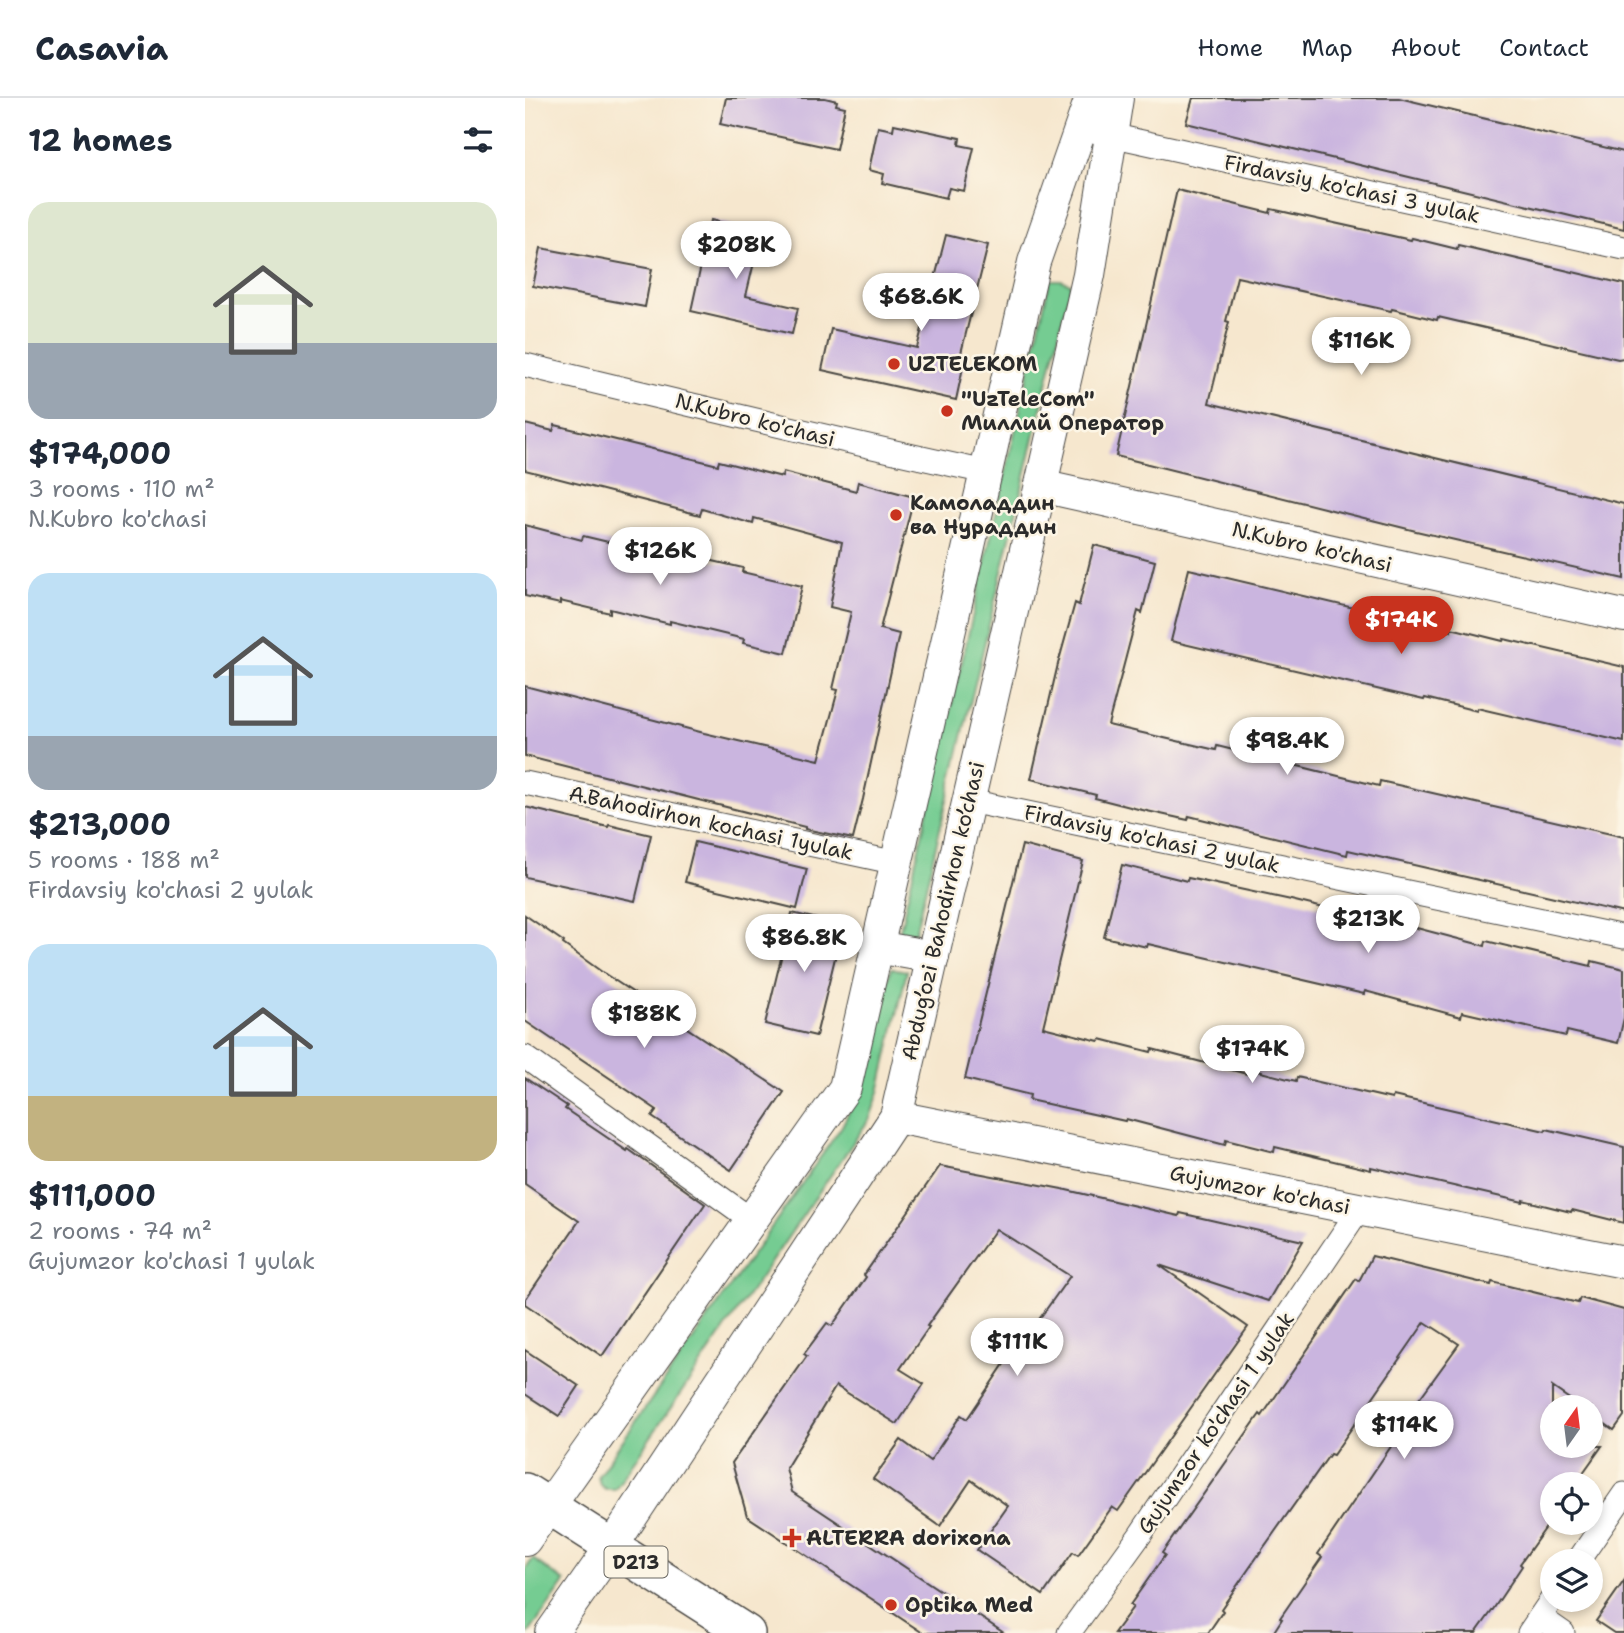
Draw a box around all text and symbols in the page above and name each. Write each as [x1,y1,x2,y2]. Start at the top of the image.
text: Casavia [35,26,168,71]
text: Home [1197,32,1263,64]
text: Map [1301,32,1353,64]
text: About [1391,32,1461,64]
text: Contact [1499,32,1589,64]
text: 12 homes [28,120,172,161]
icon: filters [459,121,497,159]
street label: Firdavsiy ko'chasi 3 yulak [1221,148,1483,230]
pin: $208K [687,222,785,281]
text: $208K [697,229,775,259]
icon: home [200,247,326,373]
pin: $68.6K [864,274,978,333]
text: $68.6K [878,281,964,311]
pin: $116K [1312,317,1410,377]
text: $116K [1328,325,1394,355]
place label: UZTELEKOM [908,350,1038,378]
marker: UZTELEKOM [886,356,902,372]
place label: "UzTeleCom" Миллий Оператор [961,385,1164,437]
street label: N.Kubro ko'chasi [672,387,838,453]
marker: "UzTeleCom" Миллий Оператор [939,403,955,419]
text: $174,000 [28,433,171,474]
text: 3 rooms · 110 m² [28,474,215,504]
place label: Камоладдин ва Нураддин [910,489,1057,541]
text: N.Kubro ko'chasi [28,504,207,534]
marker: Камоладдин ва Нураддин [888,507,904,523]
street label: N.Kubro ko'chasi [1229,515,1395,579]
pin: $126K [611,528,709,587]
text: $126K [624,535,696,565]
pin: $174K [1352,596,1450,656]
text: $174K [1365,604,1437,634]
icon: home [200,618,326,744]
pin: $98.4K [1230,718,1344,777]
text: $98.4K [1245,725,1329,755]
street label: Abdug’ozi Bahodirhon ko’chasi [895,759,991,1063]
street label: A.Bahodirhon kochasi 1yulak [566,779,856,867]
street label: Firdavsiy ko'chasi 2 yulak [1021,798,1283,880]
text: $213,000 [28,804,171,845]
text: 5 rooms · 188 m² [28,845,220,875]
text: Firdavsiy ko'chasi 2 yulak [28,875,314,905]
pin: $213K [1319,896,1417,955]
text: $213K [1332,903,1404,933]
pin: $86.8K [747,914,861,974]
text: $86.8K [761,922,847,952]
icon: home [200,989,326,1115]
pin: $188K [595,990,693,1050]
text: $188K [607,998,681,1028]
pin: $174K [1203,1026,1301,1085]
text: $174K [1216,1033,1288,1063]
street label: Gujumzor ko'chasi [1167,1159,1353,1221]
text: $111,000 [28,1175,156,1216]
text: 2 rooms · 74 m² [28,1216,212,1246]
text: Gujumzor ko'chasi 1 yulak [28,1246,315,1276]
street label: Gujumzor ko'chasi 1 yulak [1131,1307,1301,1539]
pin: $111K [968,1318,1066,1378]
text: $111K [987,1326,1047,1356]
north arrow [1540,1395,1603,1458]
map controls [1540,1395,1603,1612]
pin: $114K [1355,1402,1453,1461]
text: $114K [1371,1409,1437,1439]
button: locate [1540,1472,1603,1535]
place label: ALTERRA dorixona [806,1524,1011,1552]
marker: ALTERRA dorixona [784,1530,800,1546]
road number: D213 [605,1546,667,1578]
button: layers [1540,1549,1603,1612]
place label: Optika Med [905,1591,1033,1619]
marker: Optika Med [883,1597,899,1613]

